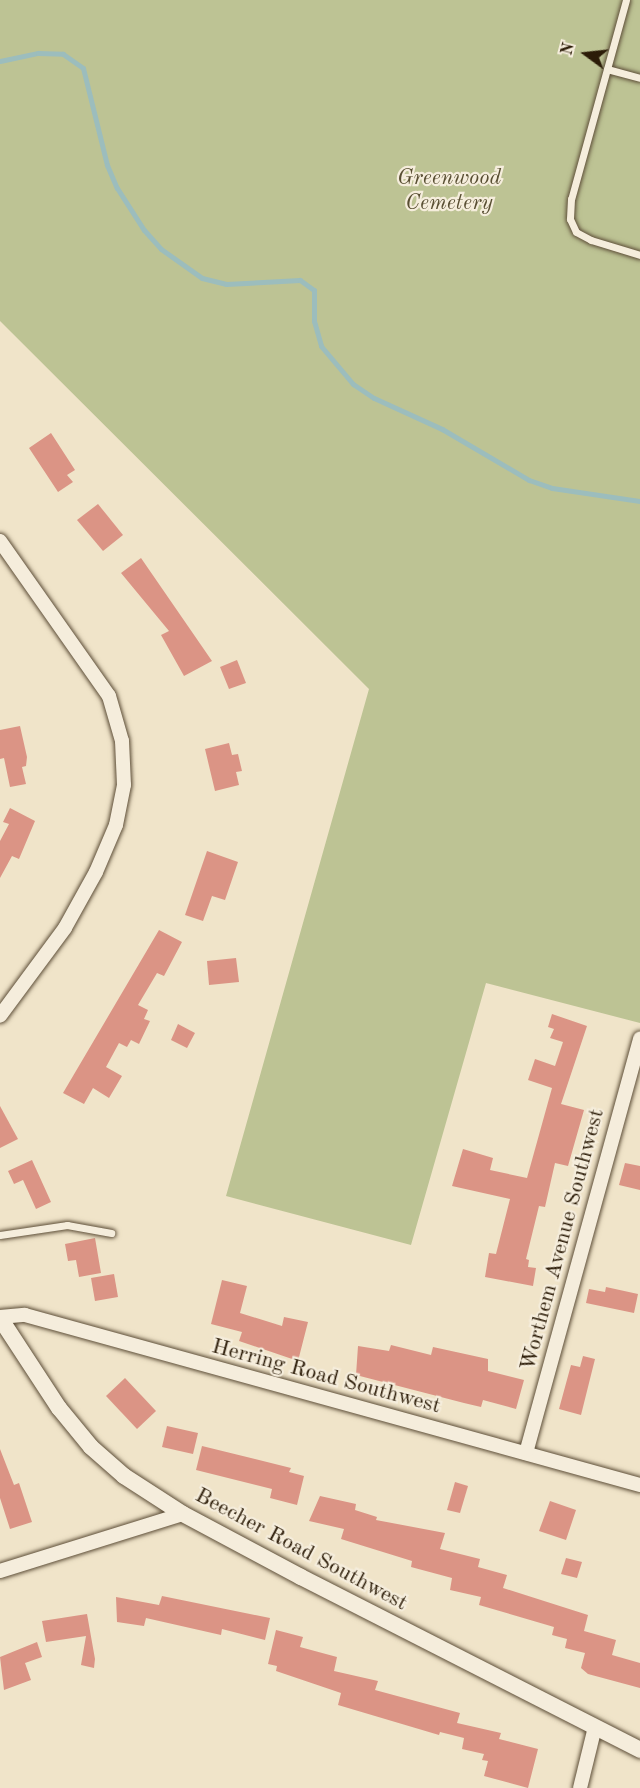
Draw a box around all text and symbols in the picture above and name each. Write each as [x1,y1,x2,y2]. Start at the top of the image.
north arrow [556,24,616,84]
text: N [559,41,578,57]
park label: Greenwood Cemetery [397,165,501,216]
street label: Worthem Avenue Southwest [515,1106,611,1374]
street label: Herring Road Southwest [209,1334,443,1420]
street label: Beecher Road Southwest [190,1483,412,1617]

